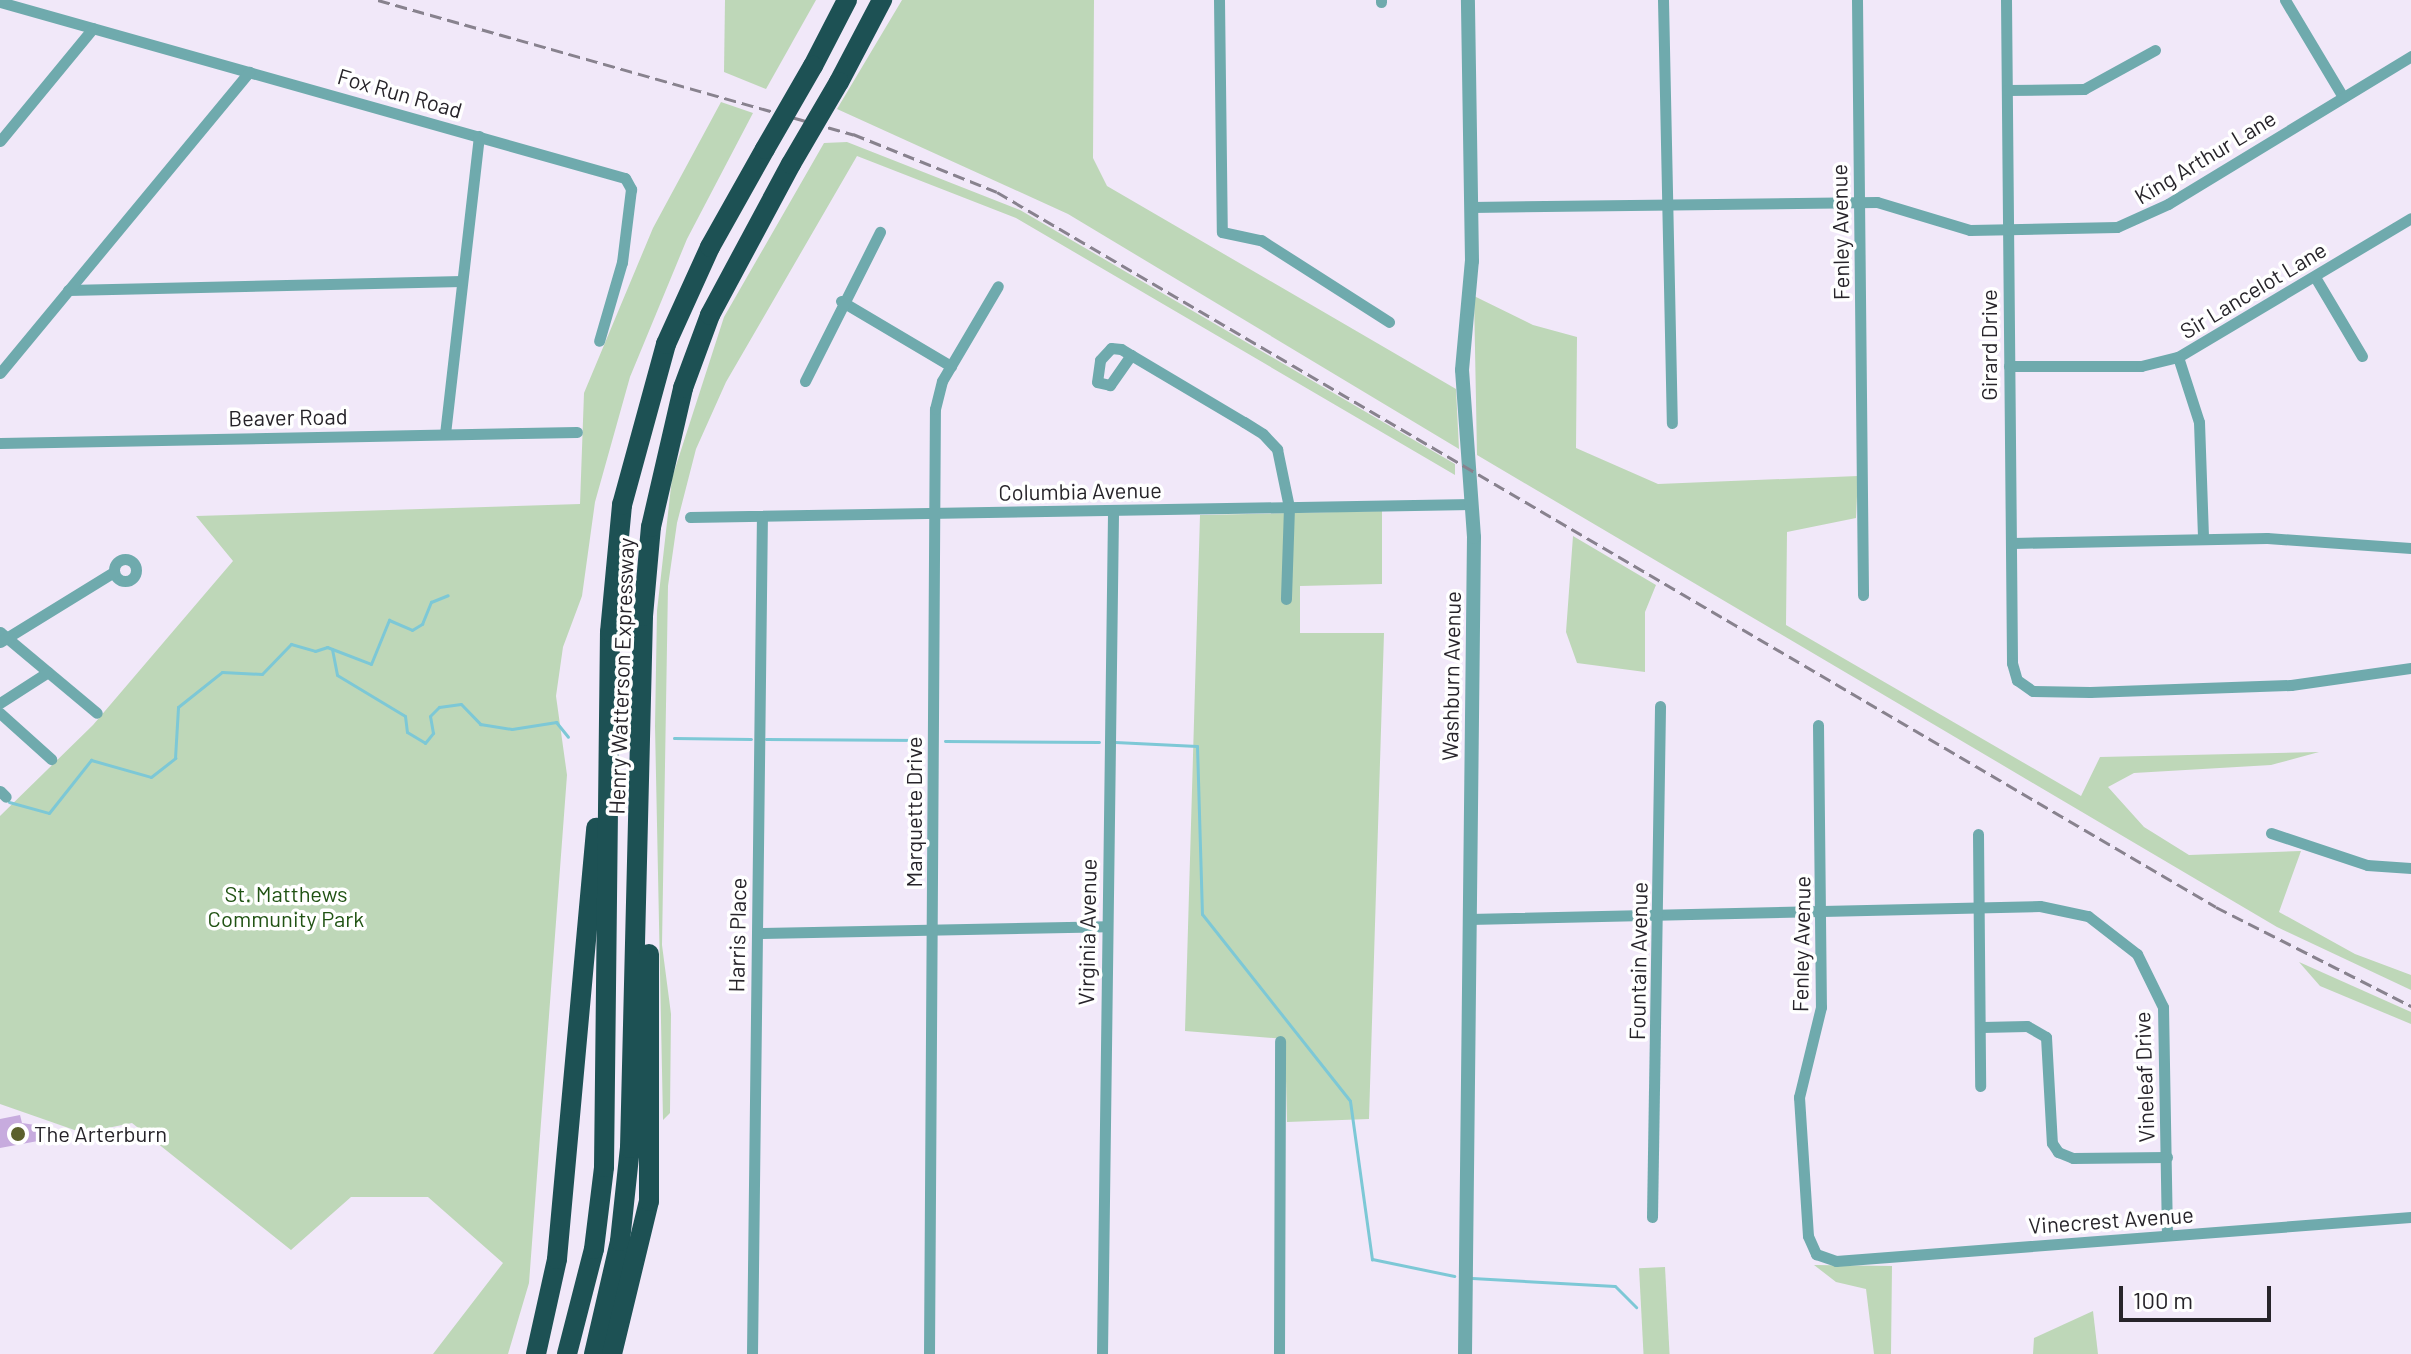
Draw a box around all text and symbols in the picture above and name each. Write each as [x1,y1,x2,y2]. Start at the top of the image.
street label: Fox Run Road [335,63,465,123]
street label: King Arthur Lane [2130,104,2280,210]
street label: Fenley Avenue [1826,164,1854,300]
street label: Sir Lancelot Lane [2175,236,2331,344]
street label: Girard Drive [1976,289,2002,401]
street label: Beaver Road [228,403,348,431]
street label: Columbia Avenue [998,476,1162,506]
street label: Henry Watterson Expressway [603,537,639,815]
street label: Washburn Avenue [1436,591,1466,761]
street label: Marquette Drive [901,736,927,888]
street label: Virginia Avenue [1073,858,1101,1006]
street label: Fenley Avenue [1787,876,1815,1012]
street label: Harris Place [723,877,751,993]
park label: St. Matthews Community Park [208,880,364,932]
street label: Fountain Avenue [1623,882,1653,1040]
street label: Vineleaf Drive [2129,1011,2159,1143]
place label: The Arterburn [34,1121,167,1147]
marker: The Arterburn [9,1125,27,1143]
street label: Vinecrest Avenue [2027,1201,2195,1239]
scale bar [2123,1270,2275,1320]
text: 100 m [2133,1285,2193,1314]

